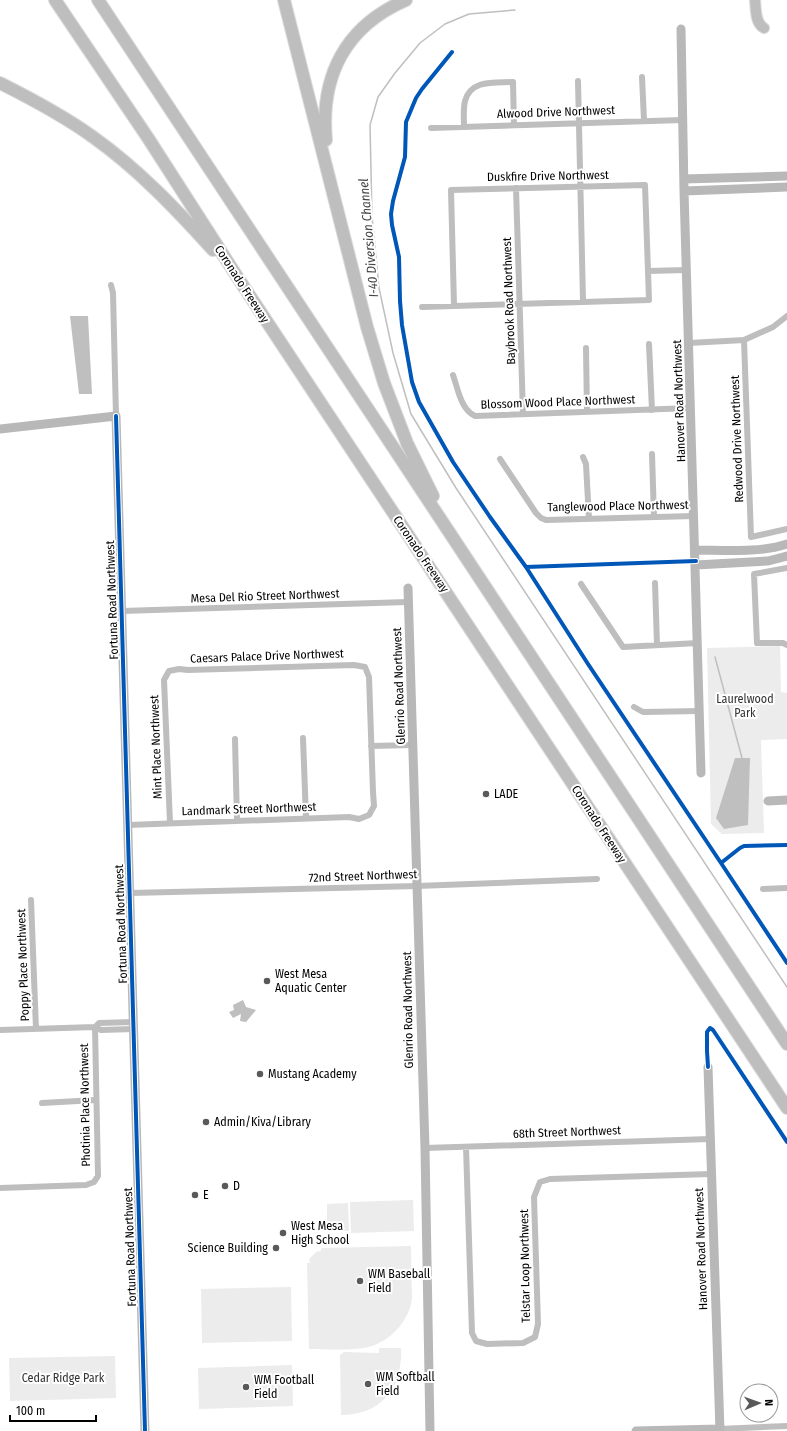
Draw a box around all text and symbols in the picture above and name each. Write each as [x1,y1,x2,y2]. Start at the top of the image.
street label: Alwood Drive Northwest [497,103,615,121]
street label: Duskfire Drive Northwest [487,168,609,184]
water label: I-40 Diversion Channel [356,177,381,298]
street label: Baybrook Road Northwest [500,237,518,365]
street label: Coronado Freeway [212,243,273,326]
street label: Hanover Road Northwest [670,339,688,462]
street label: Redwood Drive Northwest [728,375,746,503]
street label: Blossom Wood Place Northwest [480,392,636,412]
street label: Tanglewood Place Northwest [547,498,689,514]
street label: Coronado Freeway [390,513,452,596]
street label: Fortuna Road Northwest [103,540,121,660]
street label: Mesa Del Rio Street Northwest [190,586,340,606]
street label: Glenrio Road Northwest [390,627,408,745]
street label: Caesars Palace Drive Northwest [190,646,344,666]
park label: Laurelwood Park [716,692,774,720]
street label: Mint Place Northwest [147,695,165,799]
street label: Coronado Freeway [569,783,630,866]
place label: LADE [494,787,519,801]
marker: LADE [481,789,491,799]
street label: Landmark Street Northwest [181,800,317,818]
street label: Fortuna Road Northwest [112,864,130,984]
street label: 72nd Street Northwest [308,867,418,885]
street label: Poppy Place Northwest [14,908,32,1022]
street label: Glenrio Road Northwest [400,951,416,1069]
place label: West Mesa Aquatic Center [275,967,348,995]
marker: West Mesa Aquatic Center [262,976,272,986]
street label: Photinia Place Northwest [77,1043,93,1167]
place label: Mustang Academy [268,1067,357,1081]
marker: Mustang Academy [255,1069,265,1079]
place label: Admin/Kiva/Library [214,1115,312,1129]
marker: Admin/Kiva/Library [201,1117,211,1127]
street label: 68th Street Northwest [513,1123,621,1141]
place label: D [233,1179,240,1193]
marker: D [220,1181,230,1191]
street label: Fortuna Road Northwest [121,1187,139,1307]
street label: Hanover Road Northwest [692,1187,710,1310]
place label: E [203,1188,209,1202]
marker: E [190,1190,200,1200]
street label: Telstar Loop Northwest [517,1209,533,1323]
place label: West Mesa High School [291,1219,349,1247]
marker: West Mesa High School [278,1228,288,1238]
place label: Science Building [188,1241,268,1255]
marker: Science Building [271,1243,281,1253]
place label: WM Baseball Field [368,1267,430,1295]
marker: WM Baseball Field [355,1276,365,1286]
place label: WM Softball Field [376,1370,435,1398]
park label: Cedar Ridge Park [22,1371,105,1385]
place label: WM Football Field [254,1373,314,1401]
marker: WM Softball Field [363,1379,373,1389]
marker: WM Football Field [241,1382,251,1392]
north arrow [739,1383,779,1423]
scale bar [10,1397,96,1423]
text: N [762,1399,775,1406]
text: 100 m [16,1404,45,1418]

